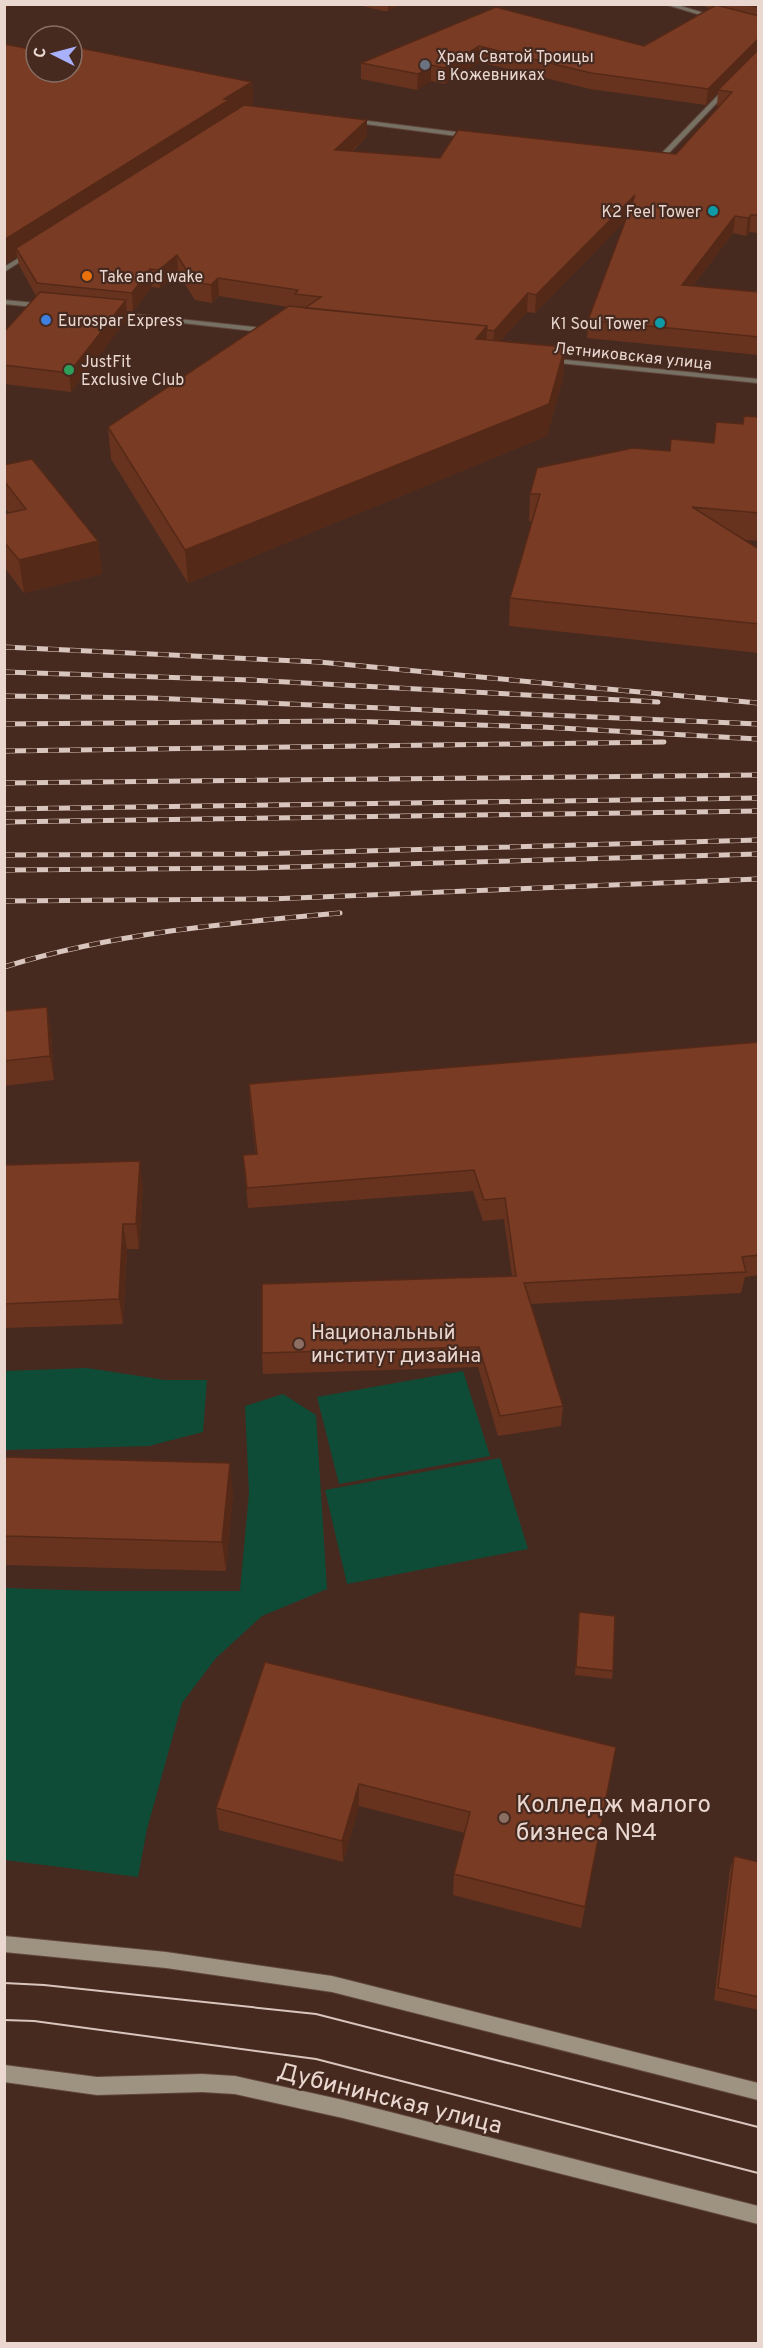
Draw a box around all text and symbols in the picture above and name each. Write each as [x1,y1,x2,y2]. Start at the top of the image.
north arrow [24,24,84,84]
text: С [31,47,52,59]
place label: Храм Святой Троицы в Кожевниках [437,48,594,86]
marker: Храм Святой Троицы в Кожевниках [418,58,432,72]
place label: К2 Feel Tower [601,203,701,223]
marker: К2 Feel Tower [706,204,720,218]
place label: Take and wake [99,268,203,288]
marker: Take and wake [80,269,94,283]
place label: Eurospar Express [58,312,183,332]
marker: Eurospar Express [39,313,53,327]
place label: К1 Soul Tower [550,315,648,335]
marker: К1 Soul Tower [653,316,667,330]
street label: Летниковская улица [553,339,713,375]
place label: JustFit Exclusive Club [81,353,184,391]
marker: JustFit Exclusive Club [62,363,76,377]
place label: Национальный институт дизайна [311,1321,481,1370]
marker: Национальный институт дизайна [292,1337,306,1351]
place label: Колледж малого бизнеса №4 [516,1791,711,1849]
marker: Колледж малого бизнеса №4 [497,1811,511,1825]
street label: Дубининская улица [274,2057,505,2142]

